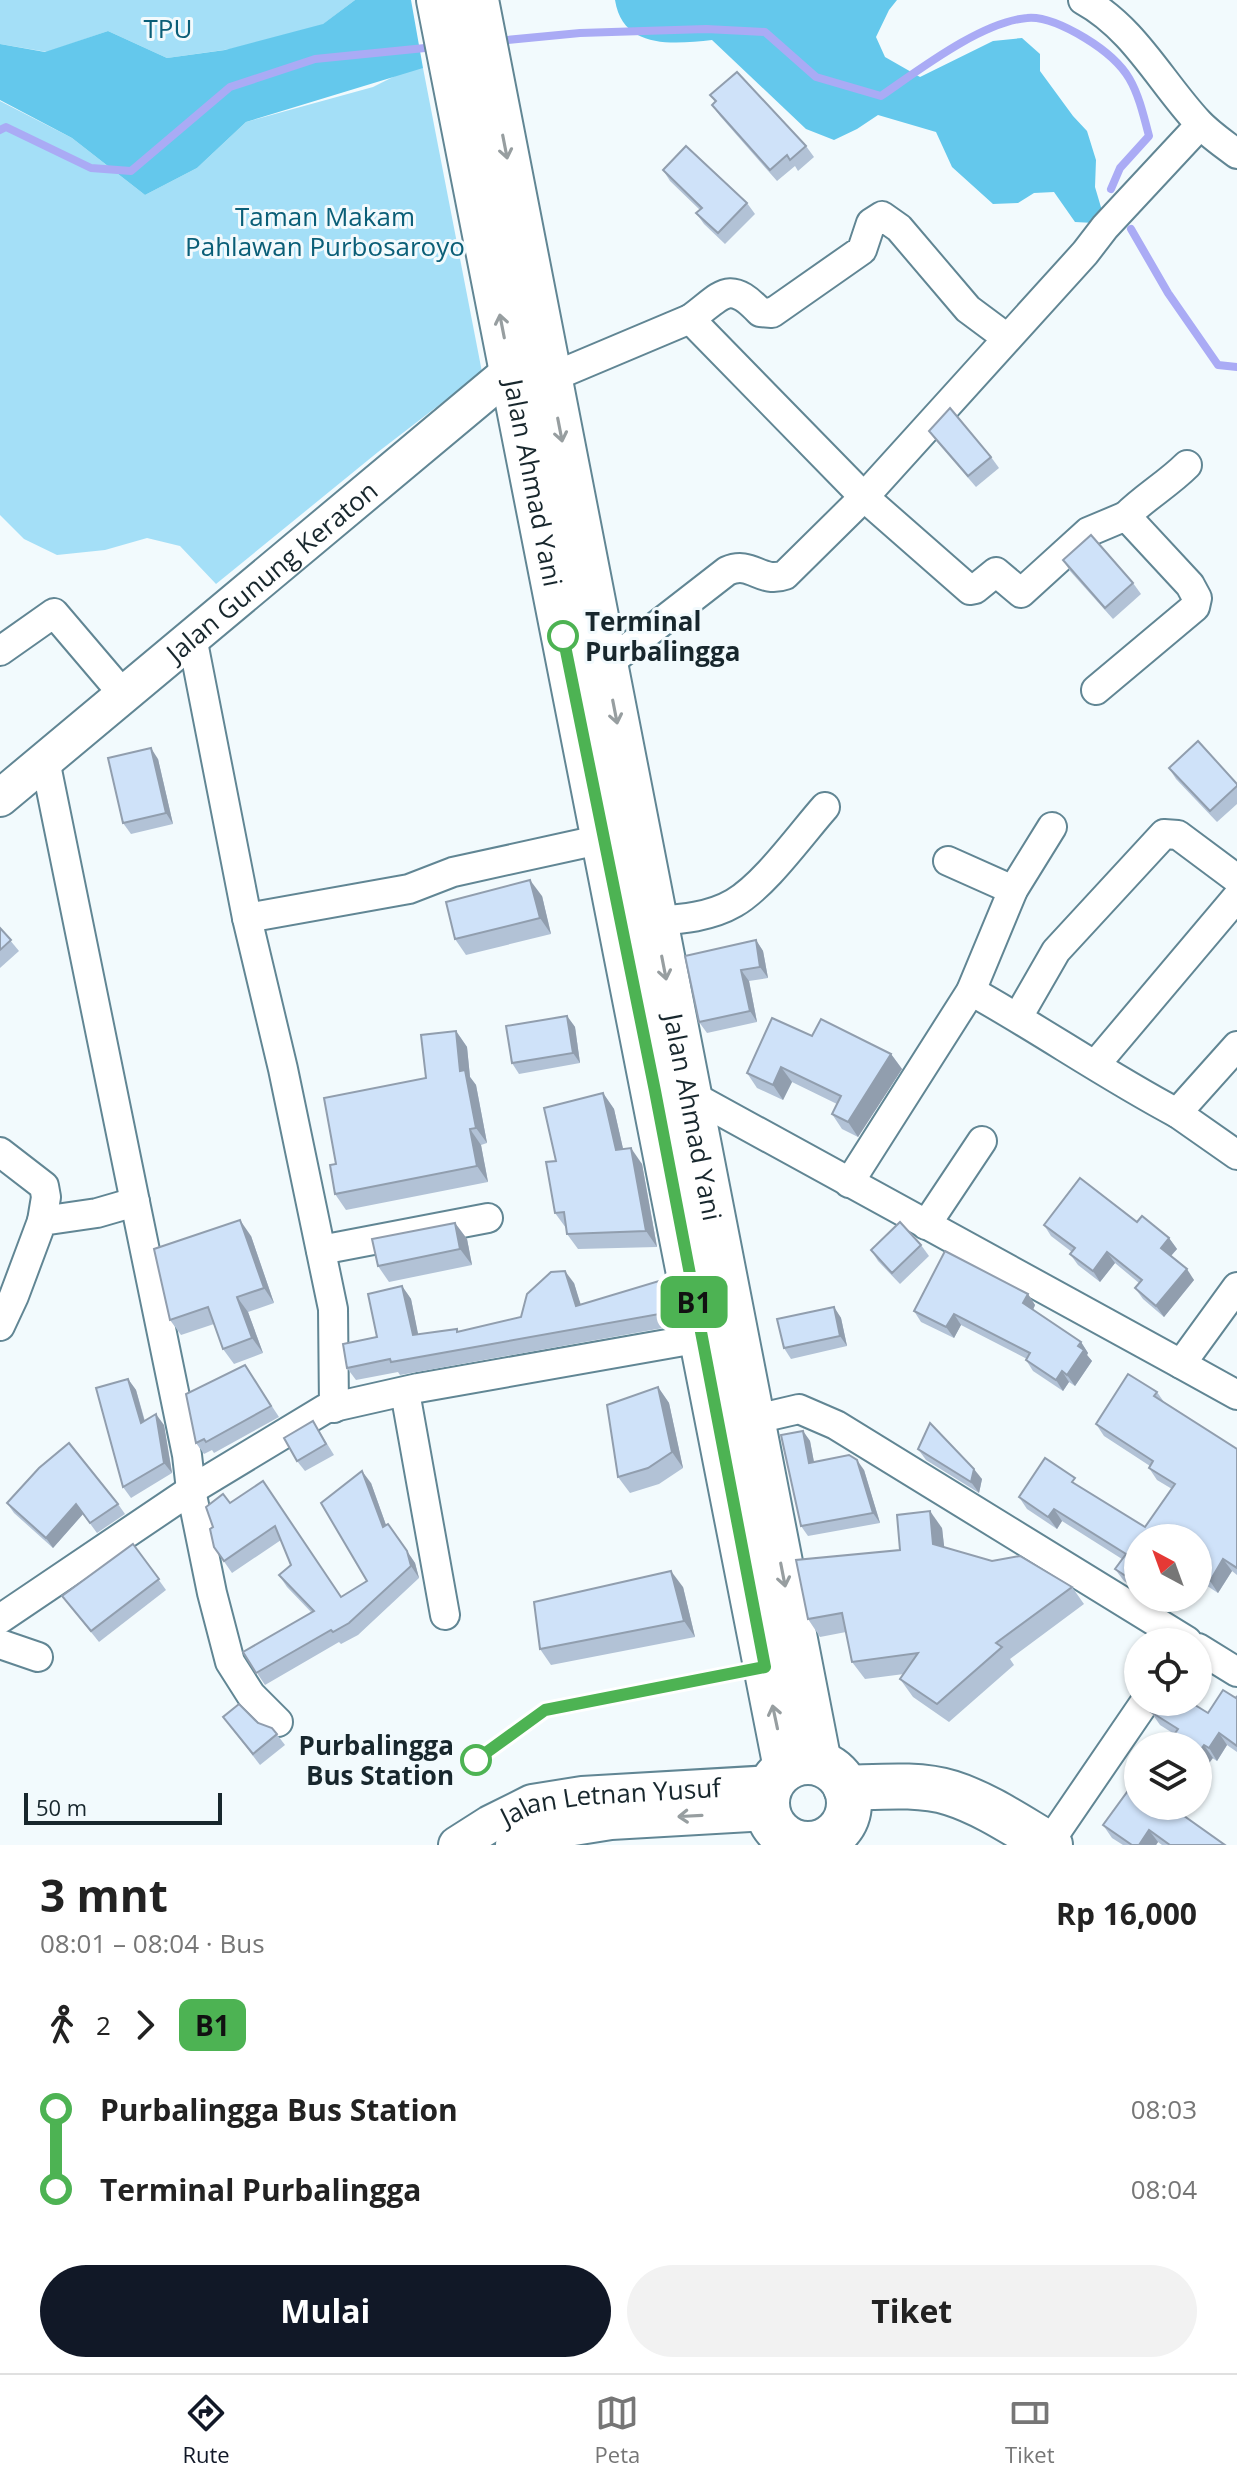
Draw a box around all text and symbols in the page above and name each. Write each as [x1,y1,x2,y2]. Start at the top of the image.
park label: TPU [144,10,192,46]
one-way arrow [498,134,513,159]
park label: Taman Makam Pahlawan Purbosaroyo [185,198,465,264]
one-way arrow [493,314,508,340]
street label: Jalan Ahmad Yani [495,373,572,589]
one-way arrow [553,416,568,442]
street label: Jalan Gunung Keraton [156,472,385,672]
place label: Terminal Purbalingga [585,603,740,669]
marker: Terminal Purbalingga [548,621,578,651]
one-way arrow [608,699,623,725]
one-way arrow [658,954,673,980]
street label: Jalan Ahmad Yani [655,1007,731,1224]
line badge: B1 [658,1276,730,1328]
text: B1 [677,1283,711,1321]
north arrow [1124,1524,1212,1612]
map controls [1124,1524,1212,1820]
one-way arrow [776,1561,791,1587]
button: locate [1124,1628,1212,1716]
one-way arrow [767,1705,782,1731]
place label: Purbalingga Bus Station [299,1727,454,1793]
button: layers [1124,1732,1212,1820]
marker: Purbalingga Bus Station [461,1745,491,1775]
street label: Jalan Letnan Yusuf [491,1769,723,1836]
scale bar [24,1789,222,1825]
text: 50 m [36,1792,87,1822]
one-way arrow [677,1809,704,1824]
text: 3 mnt [40,1865,168,1925]
text: Rp 16,000 [1056,1893,1197,1934]
text: 08:01 – 08:04 · Bus [40,1925,265,1961]
icon: walk [40,2003,84,2047]
icon: forward [123,2003,167,2047]
text: B1 [195,2006,230,2044]
text: 2 [96,2007,111,2043]
text: Purbalingga Bus Station [100,2089,458,2130]
text: 08:03 [1131,2091,1197,2127]
text: Terminal Purbalingga [100,2169,421,2210]
text: 08:04 [1131,2171,1197,2207]
button: Mulai [40,2265,611,2357]
button: Tiket [627,2265,1197,2357]
tab: Rute [182,2391,230,2469]
tab: Peta [595,2391,640,2469]
tab: Tiket [1005,2391,1055,2469]

